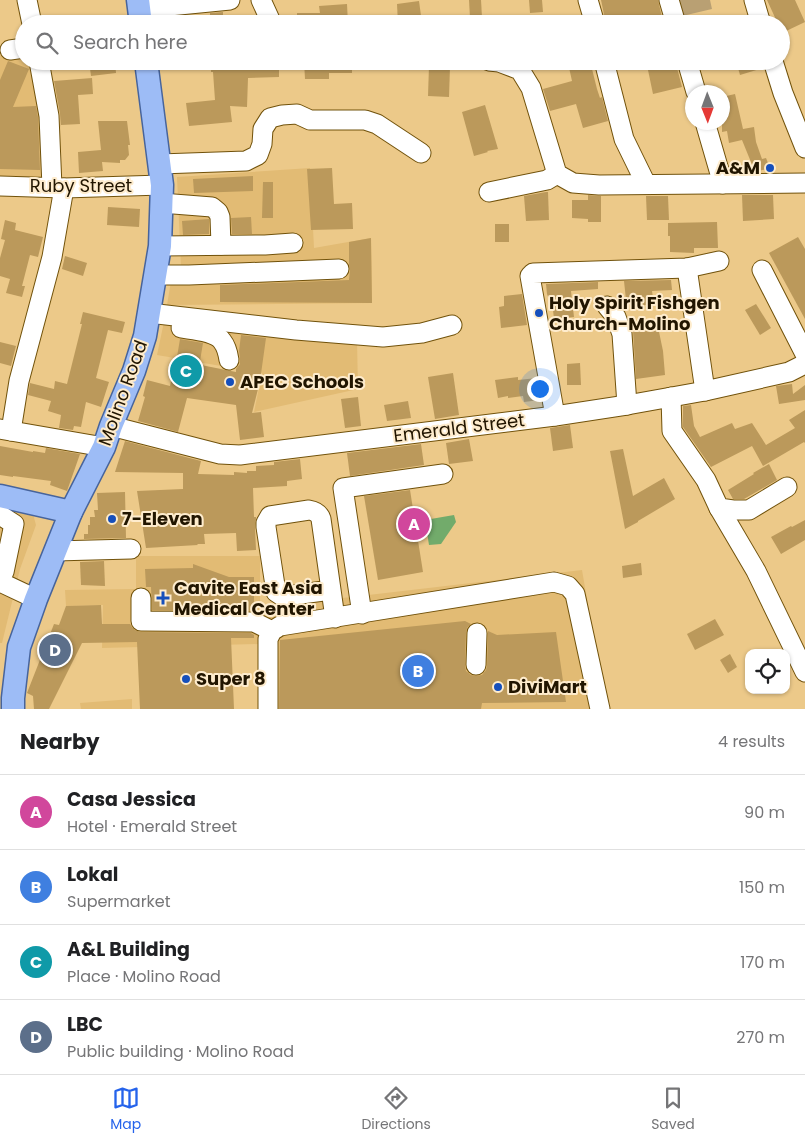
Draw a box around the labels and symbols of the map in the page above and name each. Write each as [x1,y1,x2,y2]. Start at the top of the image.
north arrow [685,85,730,130]
place label: A&M [716,155,760,180]
marker: A&M [764,162,776,174]
street label: Ruby Street [30,173,132,198]
place label: Holy Spirit Fishgen Church-Molino [549,290,720,336]
marker: Holy Spirit Fishgen Church-Molino [533,307,545,319]
street label: Molino Road [92,337,153,449]
pin: C [170,352,202,390]
place label: APEC Schools [240,369,364,394]
marker: APEC Schools [224,376,236,388]
your location [527,376,553,402]
street label: Emerald Street [392,407,526,448]
pin: A [398,505,430,543]
place label: 7-Eleven [122,506,203,531]
marker: 7-Eleven [106,513,118,525]
place label: Cavite East Asia Medical Center [174,575,323,621]
marker: Cavite East Asia Medical Center [156,591,170,605]
pin: D [39,631,71,669]
pin: B [402,652,434,690]
place label: Super 8 [196,666,266,691]
marker: Super 8 [180,673,192,685]
place label: DiviMart [508,674,587,699]
marker: DiviMart [492,681,504,693]

